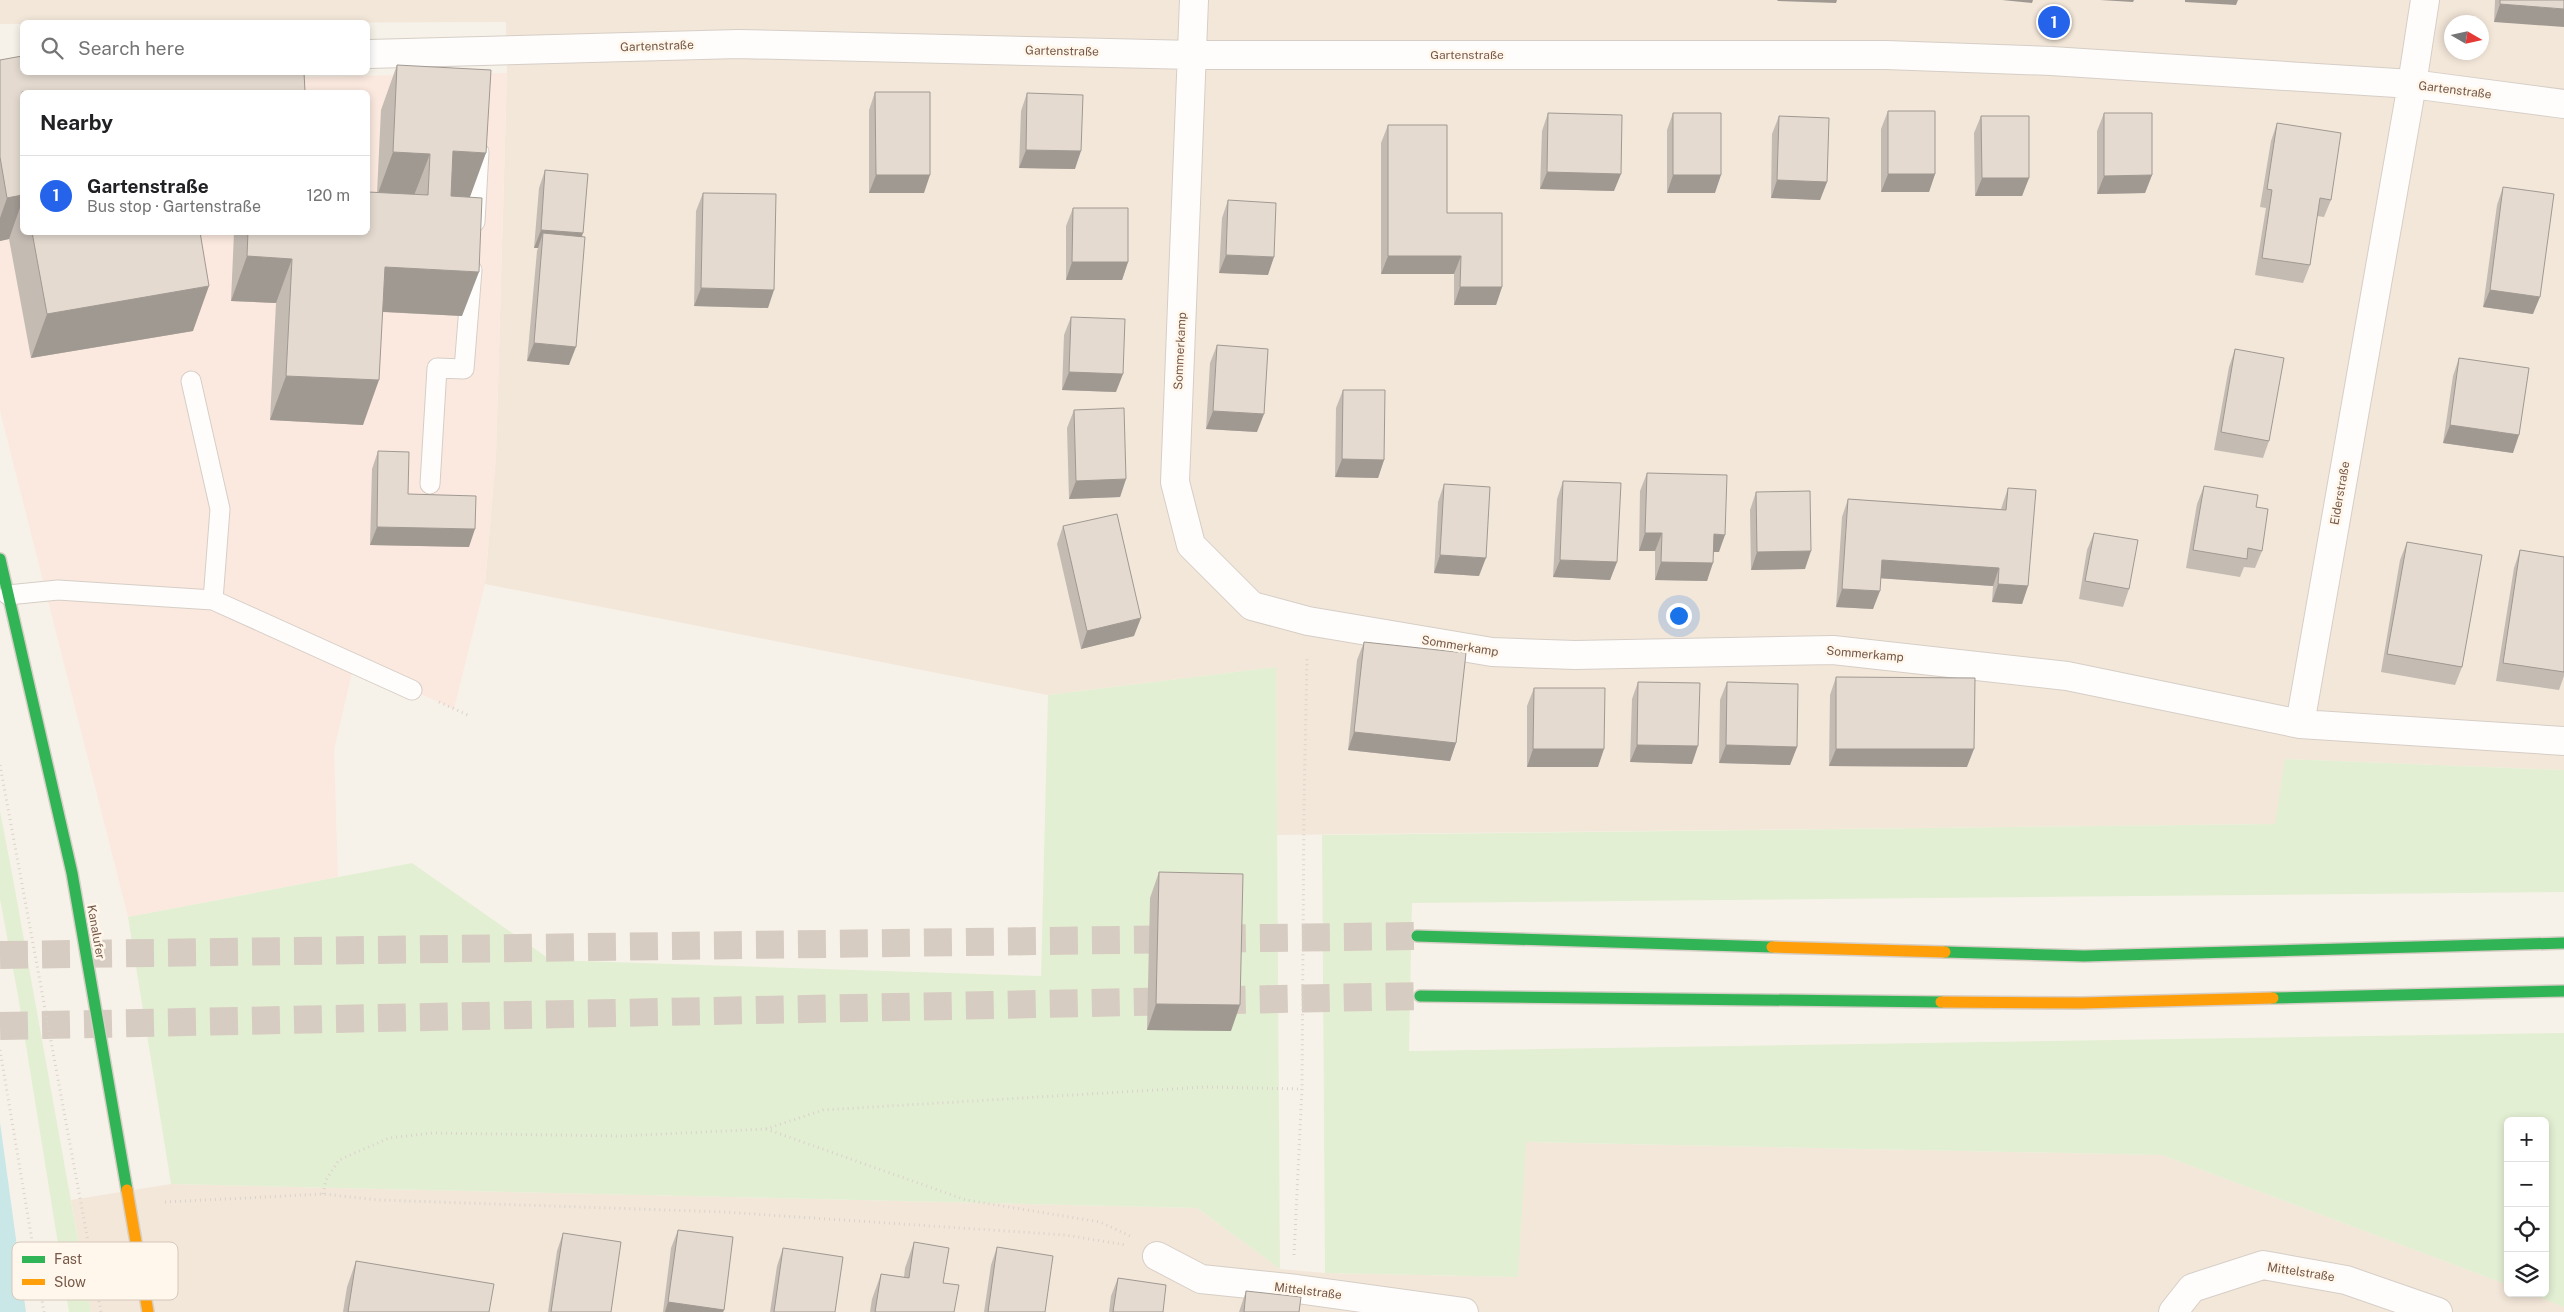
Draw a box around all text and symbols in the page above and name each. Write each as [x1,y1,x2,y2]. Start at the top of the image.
pin: 1 [2038,3,2070,41]
north arrow [2444,15,2489,60]
search box [20,20,370,75]
icon: search [38,34,66,62]
text: Search here [78,37,185,59]
street label: Gartenstraße [620,38,694,54]
street label: Gartenstraße [1025,43,1099,59]
street label: Gartenstraße [1430,48,1504,62]
street label: Gartenstraße [2418,79,2493,101]
text: Nearby [40,110,113,135]
text: Gartenstraße [87,175,209,197]
text: 1 [53,186,59,205]
text: 120 m [306,186,350,205]
text: Bus stop · Gartenstraße [87,197,261,216]
street label: Sommerkamp [1171,312,1189,390]
street label: Eiderstraße [2328,460,2353,526]
your location [1666,603,1692,629]
street label: Sommerkamp [1420,633,1500,659]
street label: Sommerkamp [1826,644,1904,664]
street label: Kanalufer [84,904,108,961]
map controls [2504,1117,2549,1297]
button: + [2504,1117,2549,1162]
button: − [2504,1162,2549,1207]
button: locate [2504,1207,2549,1252]
legend [12,1242,178,1300]
text: Fast [54,1251,82,1267]
button: layers [2504,1252,2549,1297]
street label: Mittelstraße [2266,1260,2336,1284]
text: Slow [54,1274,86,1290]
street label: Mittelstraße [1273,1280,1343,1302]

